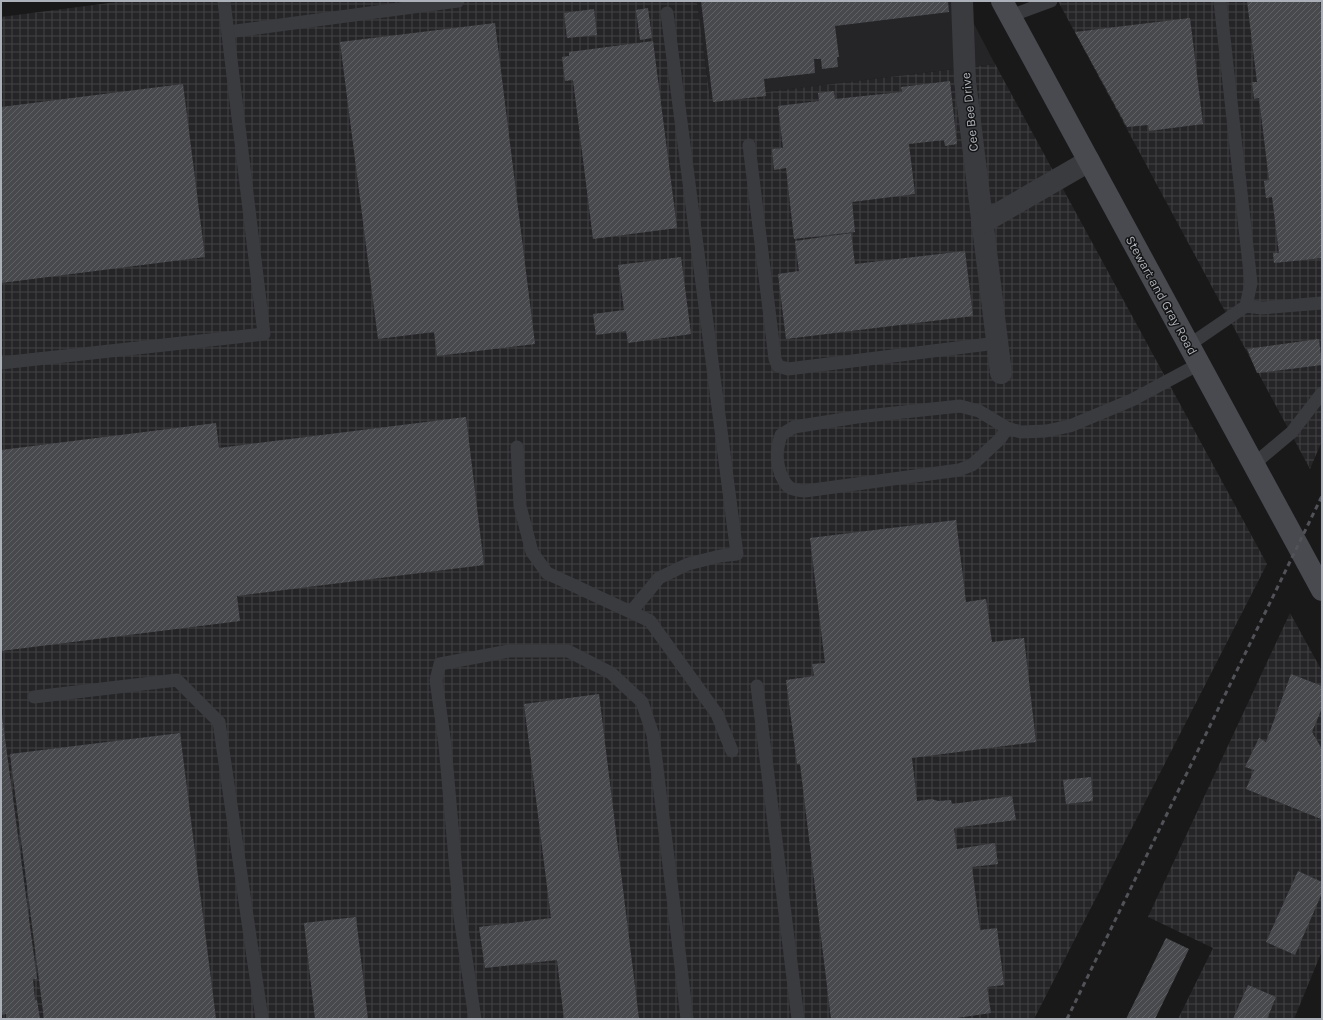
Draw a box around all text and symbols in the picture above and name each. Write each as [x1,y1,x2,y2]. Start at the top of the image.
street label: Cee Bee Drive [958,71,981,152]
street label: Stewart and Gray Road [1123,233,1201,357]

